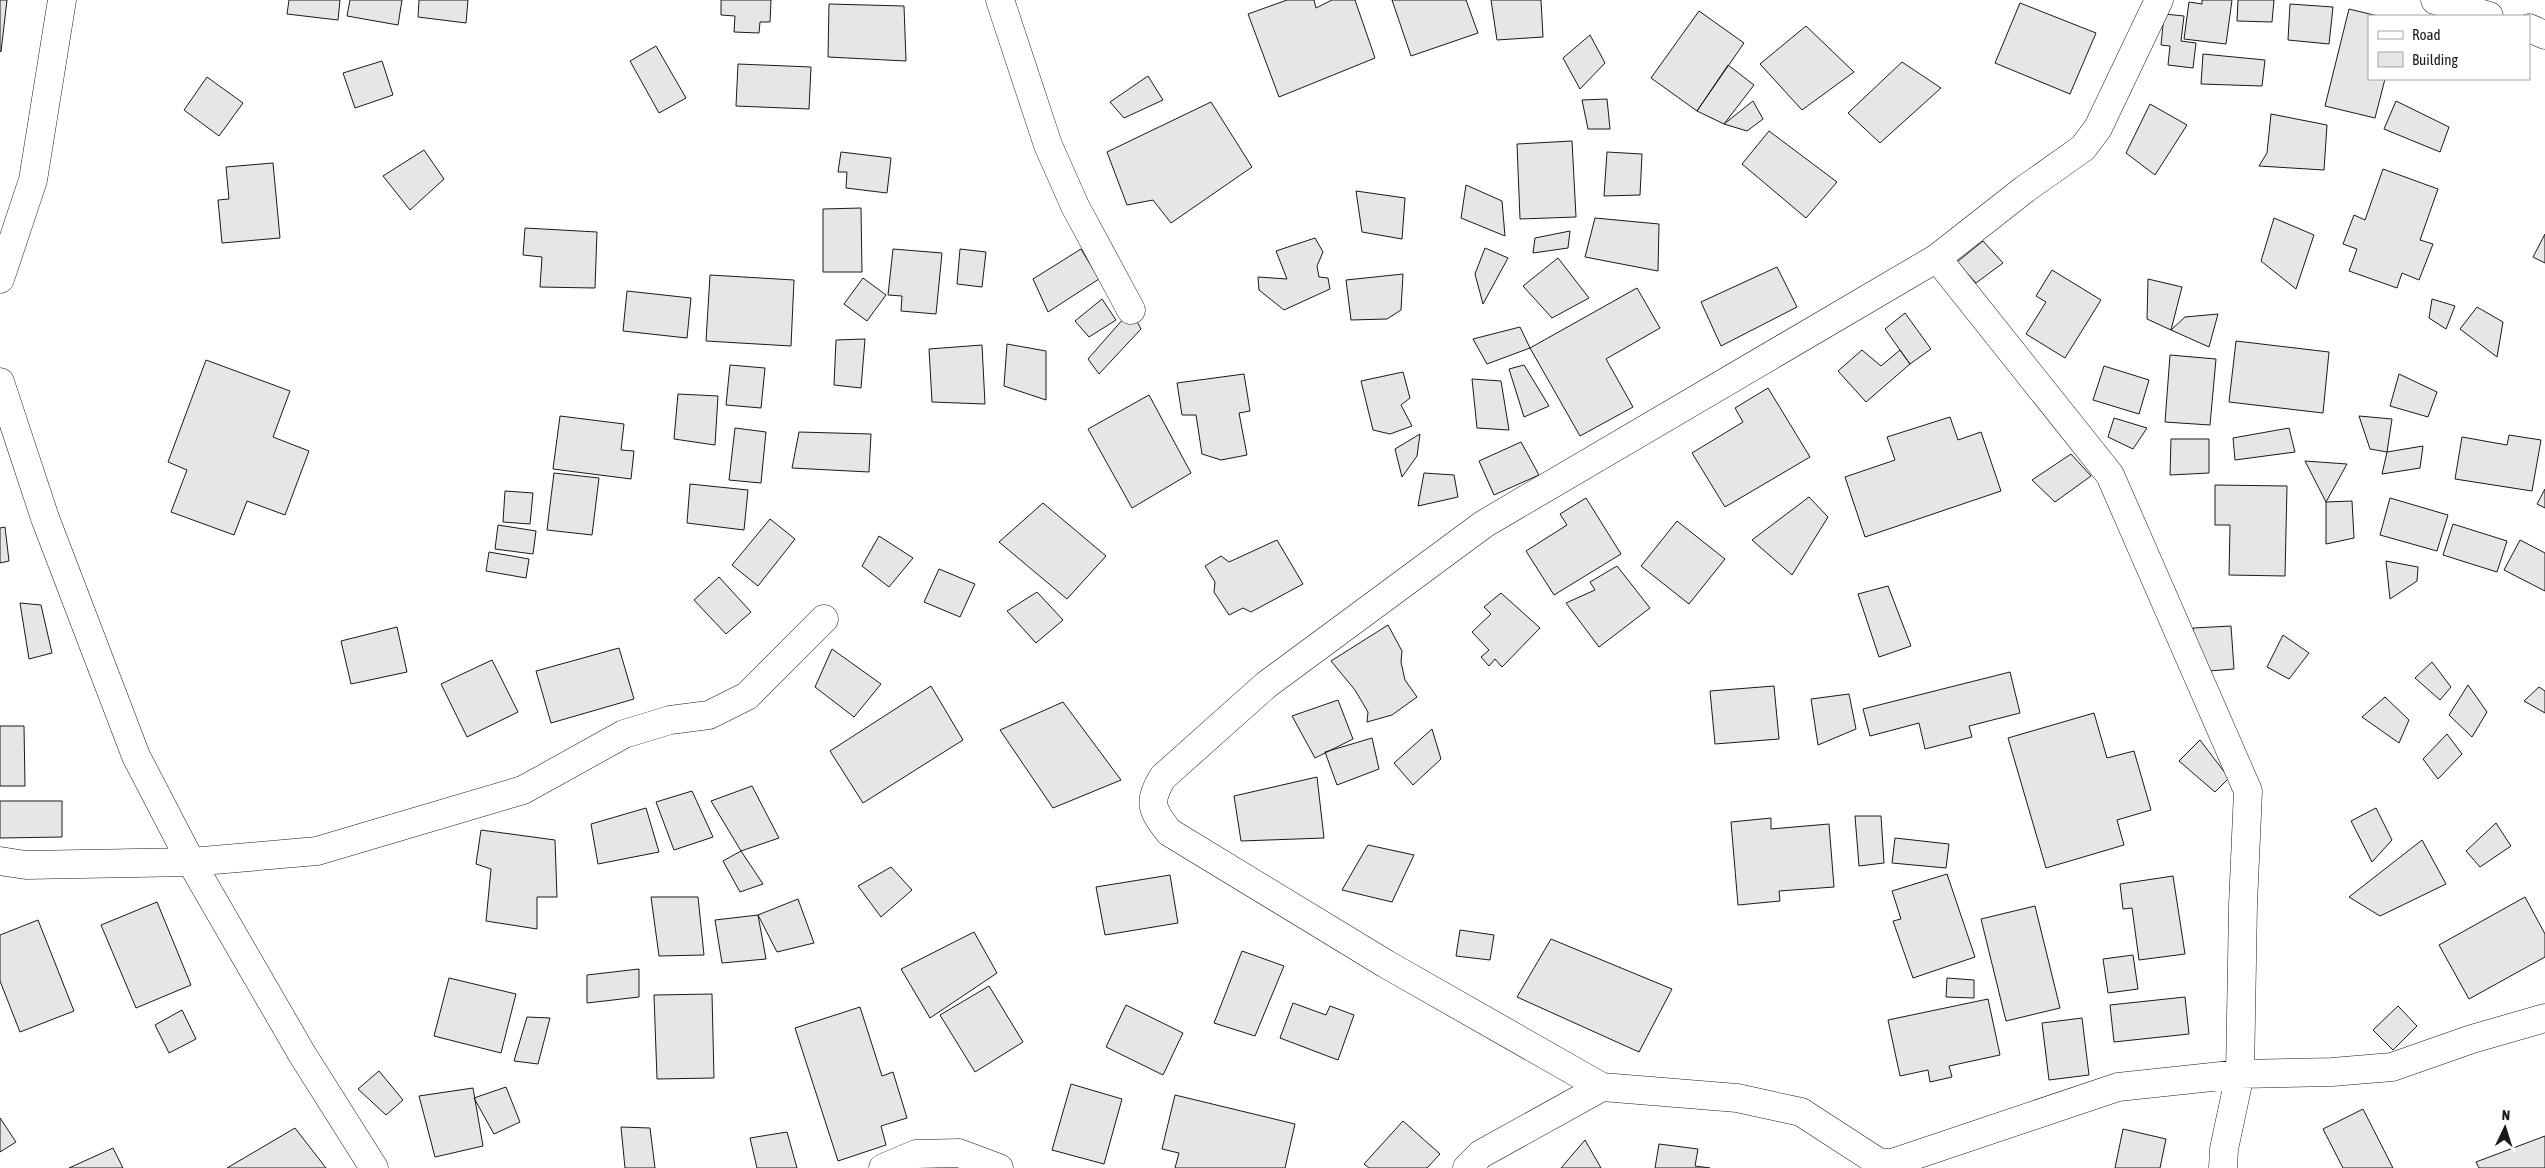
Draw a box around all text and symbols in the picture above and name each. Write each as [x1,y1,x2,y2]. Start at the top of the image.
legend [2368,15,2530,80]
text: Road [2412,26,2441,43]
text: Building [2412,51,2458,68]
north arrow [2480,1103,2530,1153]
text: N [2501,1107,2511,1123]

